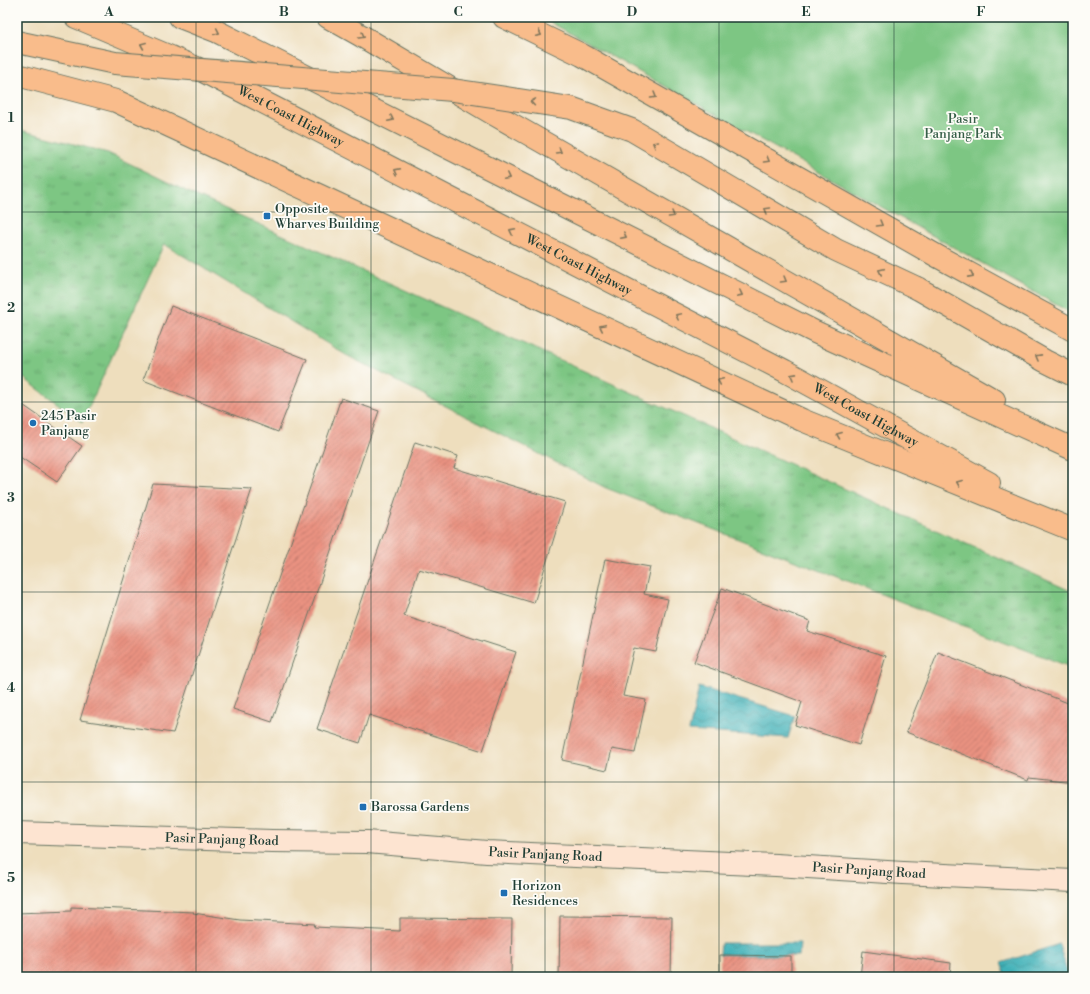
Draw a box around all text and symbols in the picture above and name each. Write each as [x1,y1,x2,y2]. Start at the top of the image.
text: A [103,4,114,20]
text: B [279,4,289,20]
text: C [453,4,463,20]
text: D [627,4,637,20]
text: E [801,4,811,20]
text: F [976,4,986,20]
one-way arrow [213,27,220,35]
one-way arrow [535,29,543,37]
one-way arrow [358,31,365,38]
one-way arrow [139,42,146,50]
street label: West Coast Highway [234,82,347,151]
one-way arrow [650,91,657,98]
one-way arrow [530,98,536,107]
text: 1 [8,110,15,126]
park label: Pasir Panjang Park [924,111,1003,142]
one-way arrow [387,114,395,122]
one-way arrow [652,142,659,149]
one-way arrow [555,146,562,153]
one-way arrow [763,155,770,162]
one-way arrow [393,168,401,176]
one-way arrow [503,173,511,180]
place label: Opposite Wharves Building [274,201,380,232]
one-way arrow [764,207,771,214]
marker: Opposite Wharves Building [262,211,272,221]
one-way arrow [667,211,675,218]
one-way arrow [876,219,883,226]
one-way arrow [509,228,516,235]
street label: West Coast Highway [522,230,635,299]
one-way arrow [619,231,627,239]
one-way arrow [878,268,886,276]
one-way arrow [967,270,975,278]
one-way arrow [780,275,788,282]
one-way arrow [736,289,743,297]
text: 2 [7,300,15,316]
one-way arrow [674,313,682,321]
one-way arrow [599,324,606,332]
one-way arrow [1035,354,1043,361]
one-way arrow [790,373,797,380]
one-way arrow [717,378,724,386]
street label: West Coast Highway [810,380,922,451]
place label: 245 Pasir Panjang [41,408,97,439]
marker: 245 Pasir Panjang [28,418,38,428]
one-way arrow [835,431,842,439]
one-way arrow [956,480,963,488]
text: 3 [7,490,15,506]
text: 4 [7,680,16,696]
place label: Barossa Gardens [370,799,469,815]
marker: Barossa Gardens [358,802,368,812]
street label: Pasir Panjang Road [165,830,280,849]
street label: Pasir Panjang Road [488,844,603,865]
street label: Pasir Panjang Road [812,859,927,882]
text: 5 [7,870,15,886]
place label: Horizon Residences [512,878,578,909]
marker: Horizon Residences [499,888,509,898]

